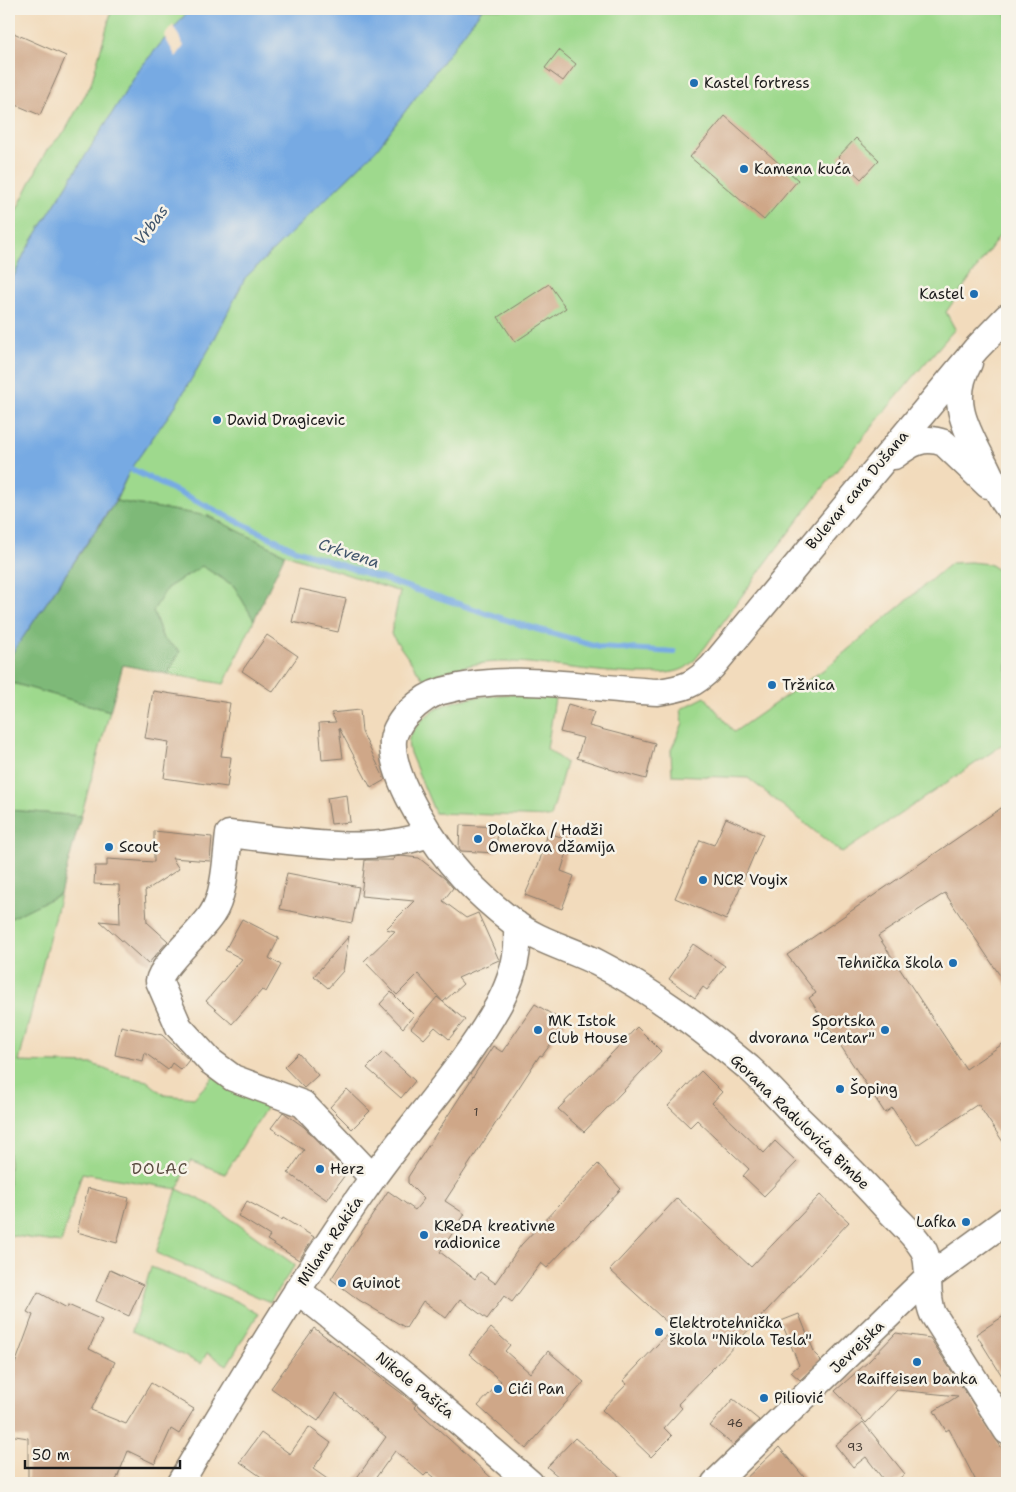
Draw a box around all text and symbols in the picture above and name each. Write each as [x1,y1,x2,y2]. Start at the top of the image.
place label: Kastel fortress [704,73,810,93]
marker: Kastel fortress [688,77,700,89]
place label: Kamena kuća [754,159,851,179]
marker: Kamena kuća [738,163,750,175]
water label: Vrbas [129,201,173,249]
place label: Kastel [919,284,964,304]
marker: Kastel [968,288,980,300]
place label: David Dragicevic [227,410,345,430]
marker: David Dragicevic [211,414,223,426]
street label: Bulevar cara Dušana [801,426,913,554]
water label: Crkvena [316,533,382,573]
place label: Tržnica [782,675,835,695]
marker: Tržnica [766,679,778,691]
place label: Dolačka / Hadži Omerova džamija [488,820,615,857]
marker: Dolačka / Hadži Omerova džamija [472,833,484,845]
place label: Scout [119,837,159,857]
marker: Scout [103,841,115,853]
place label: NCR Voyix [713,870,788,890]
marker: NCR Voyix [697,874,709,886]
place label: Tehnička škola [837,953,944,973]
marker: Tehnička škola [947,957,959,969]
place label: MK Istok Club House [548,1011,628,1048]
place label: Sportska dvorana "Centar" [749,1011,876,1048]
marker: MK Istok Club House [532,1024,544,1036]
marker: Sportska dvorana "Centar" [879,1024,891,1036]
street label: Gorana Radulovića Bimbe [726,1050,874,1194]
place label: Šoping [850,1078,898,1099]
marker: Šoping [834,1083,846,1095]
house number: 1 [473,1104,479,1120]
district label: DOLAC [132,1158,188,1179]
place label: Herz [330,1159,365,1179]
marker: Herz [314,1163,326,1175]
street label: Milana Rakića [293,1192,368,1290]
place label: Lafka [916,1212,957,1232]
place label: KReDA kreativne radionice [434,1216,556,1253]
marker: Lafka [960,1216,972,1228]
marker: KReDA kreativne radionice [418,1229,430,1241]
place label: Guinot [352,1273,401,1293]
marker: Guinot [336,1277,348,1289]
place label: Elektrotehnička škola "Nikola Tesla" [669,1313,812,1350]
street label: Jevrejska [826,1316,889,1378]
marker: Elektrotehnička škola "Nikola Tesla" [653,1326,665,1338]
street label: Nikole Pašića [372,1347,459,1423]
marker: Raiffeisen banka [911,1356,923,1368]
place label: Raiffeisen banka [857,1369,978,1389]
place label: Cići Pan [508,1379,564,1399]
marker: Cići Pan [492,1383,504,1395]
place label: Piliović [774,1388,824,1408]
marker: Piliović [758,1392,770,1404]
house number: 46 [727,1415,743,1431]
scale bar [25,1437,180,1469]
house number: 93 [847,1439,863,1455]
text: 50 m [32,1445,70,1465]

